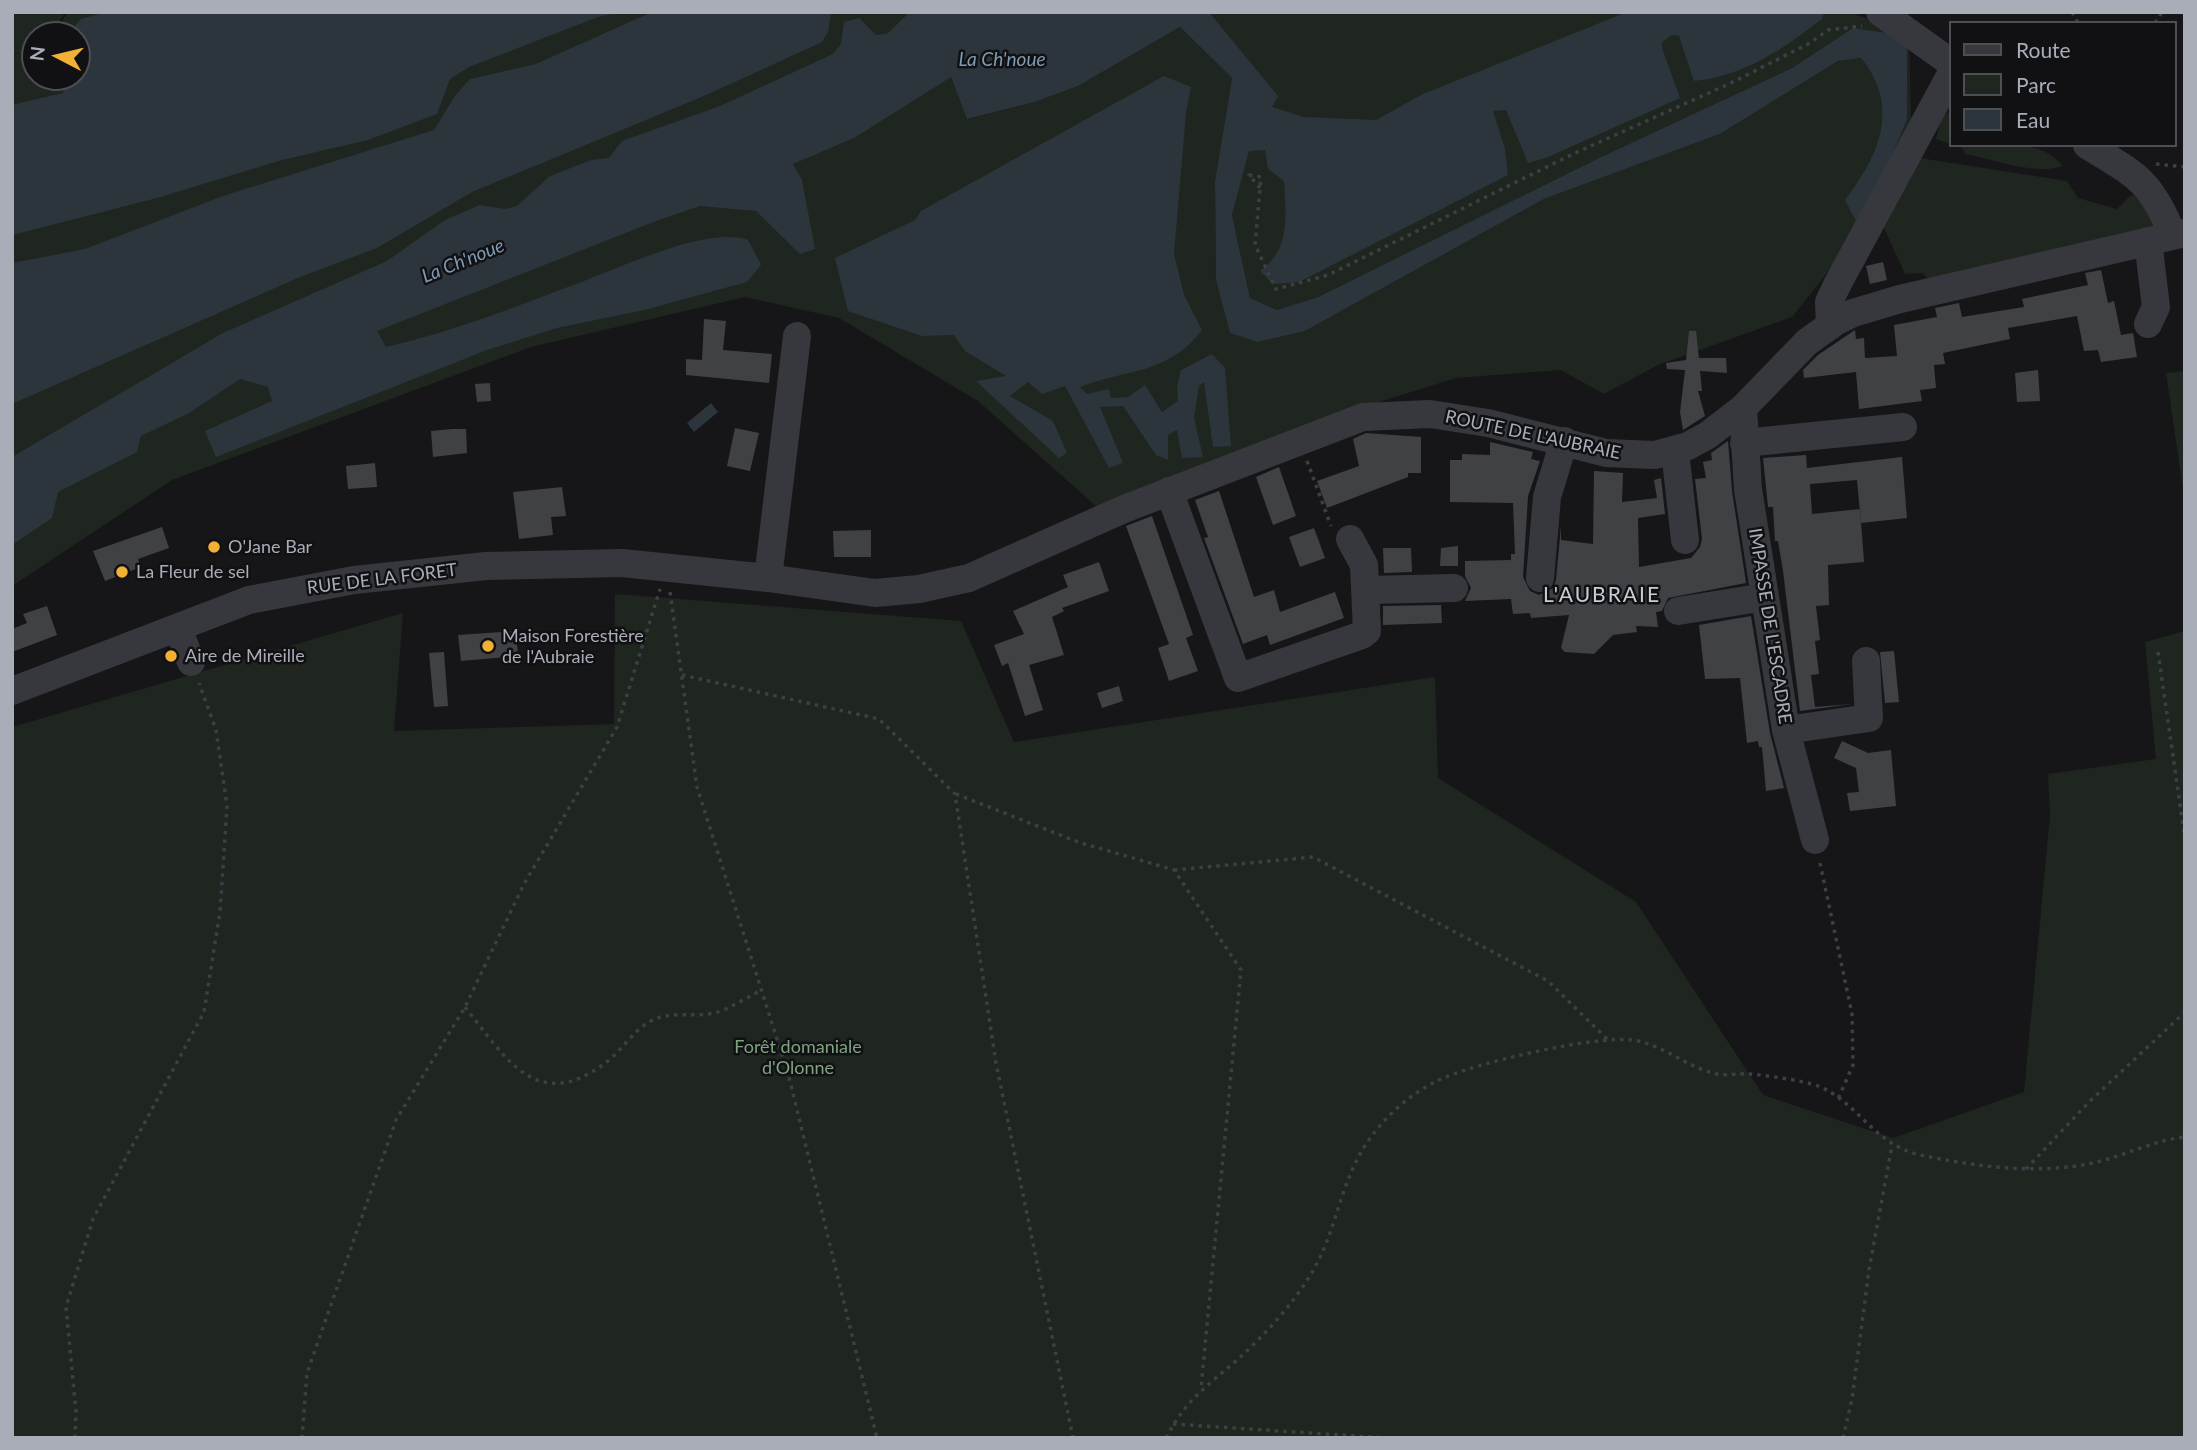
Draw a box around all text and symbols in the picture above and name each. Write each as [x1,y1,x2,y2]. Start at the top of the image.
north arrow [21,21,91,91]
legend [1948,21,2176,147]
text: Route [2016,37,2071,62]
text: N [24,45,49,62]
water label: La Ch'noue [958,49,1046,71]
text: Parc [2016,72,2056,97]
text: Eau [2016,107,2050,132]
water label: La Ch'noue [418,234,508,288]
street label: ROUTE DE L'AUBRAIE [1443,406,1623,464]
street label: IMPASSE DE L'ESCADRE [1744,527,1796,725]
place label: O'Jane Bar [228,536,312,558]
marker: O'Jane Bar [206,539,222,555]
street label: RUE DE LA FORET [306,559,458,599]
place label: La Fleur de sel [136,561,249,583]
marker: La Fleur de sel [114,564,130,580]
district label: L'AUBRAIE [1544,582,1660,608]
place label: Maison Forestière de l'Aubraie [502,625,644,668]
marker: Maison Forestière de l'Aubraie [480,638,496,654]
place label: Aire de Mireille [185,645,305,667]
marker: Aire de Mireille [163,648,179,664]
park label: Forêt domaniale d'Olonne [734,1036,862,1078]

